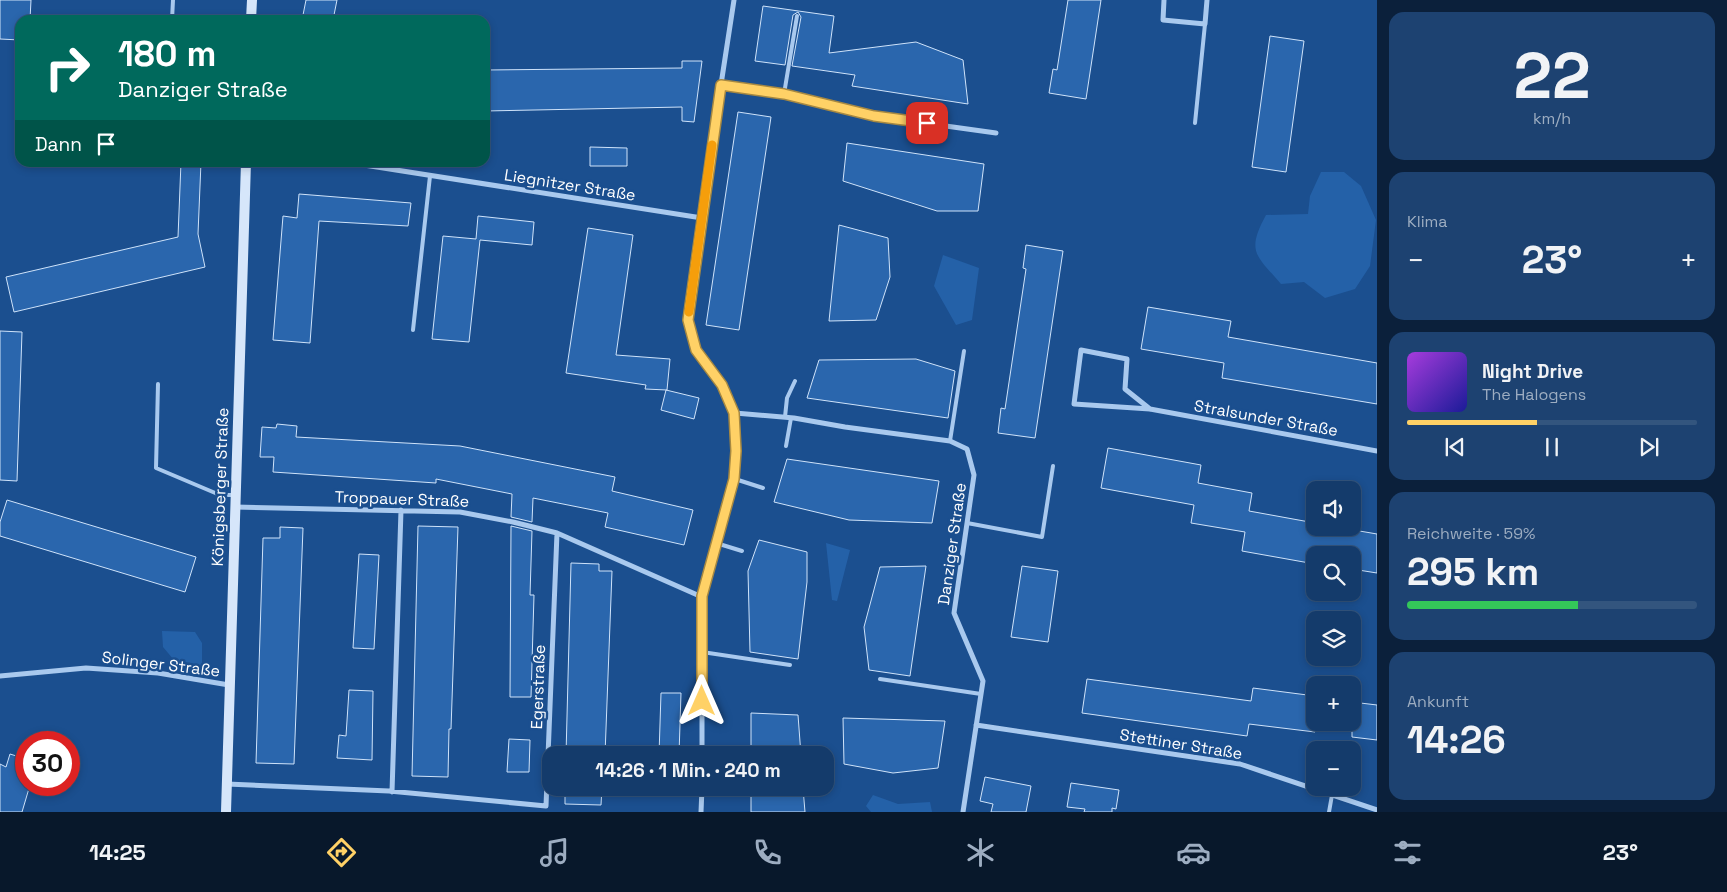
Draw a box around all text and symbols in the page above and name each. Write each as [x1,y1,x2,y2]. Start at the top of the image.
text: 180 m [118,32,216,76]
text: 22 [1513,34,1591,117]
icon: right [35,35,100,100]
text: Danziger Straße [118,75,288,103]
pin [906,102,948,144]
text: km/h [1533,108,1571,129]
icon: arrive [913,109,941,137]
icon: arrive [92,130,120,158]
text: Dann [35,132,82,157]
street label: Liegnitzer Straße [503,164,637,206]
text: Klima [1407,211,1448,232]
text: 23° [1522,236,1582,284]
text: − [1407,242,1424,278]
text: + [1680,242,1697,278]
text: Night Drive [1482,359,1583,384]
text: The Halogens [1482,384,1586,405]
street label: Stralsunder Straße [1192,395,1340,441]
street label: Königsberger Straße [207,407,233,567]
icon: previous [1441,433,1469,461]
icon: pause [1538,433,1566,461]
icon: next [1635,433,1663,461]
street label: Danziger Straße [933,481,971,607]
map controls [1306,481,1361,796]
button: sound [1306,481,1361,536]
street label: Troppauer Straße [334,486,470,512]
text: Reichweite · 59% [1407,523,1535,544]
button: search [1306,546,1361,601]
text: 295 km [1407,548,1539,596]
button: layers [1306,611,1361,666]
street label: Egerstraße [526,644,550,730]
street label: Solinger Straße [101,646,221,682]
position arrow [675,674,727,726]
button: + [1306,676,1361,731]
text: Ankunft [1407,691,1469,712]
text: 14:26 [1407,716,1506,764]
street label: Stettiner Straße [1118,724,1244,764]
speed limit sign: 30 [15,731,80,796]
button: − [1306,741,1361,796]
text: 14:26 · 1 Min. · 240 m [595,758,781,783]
icon: directions [324,835,359,870]
icon: music [537,835,572,870]
icon: phone [750,835,785,870]
icon: climate [963,835,998,870]
icon: car [1176,835,1211,870]
icon: filters [1390,835,1425,870]
text: 14:25 [89,838,146,866]
text: 23° [1603,838,1638,866]

